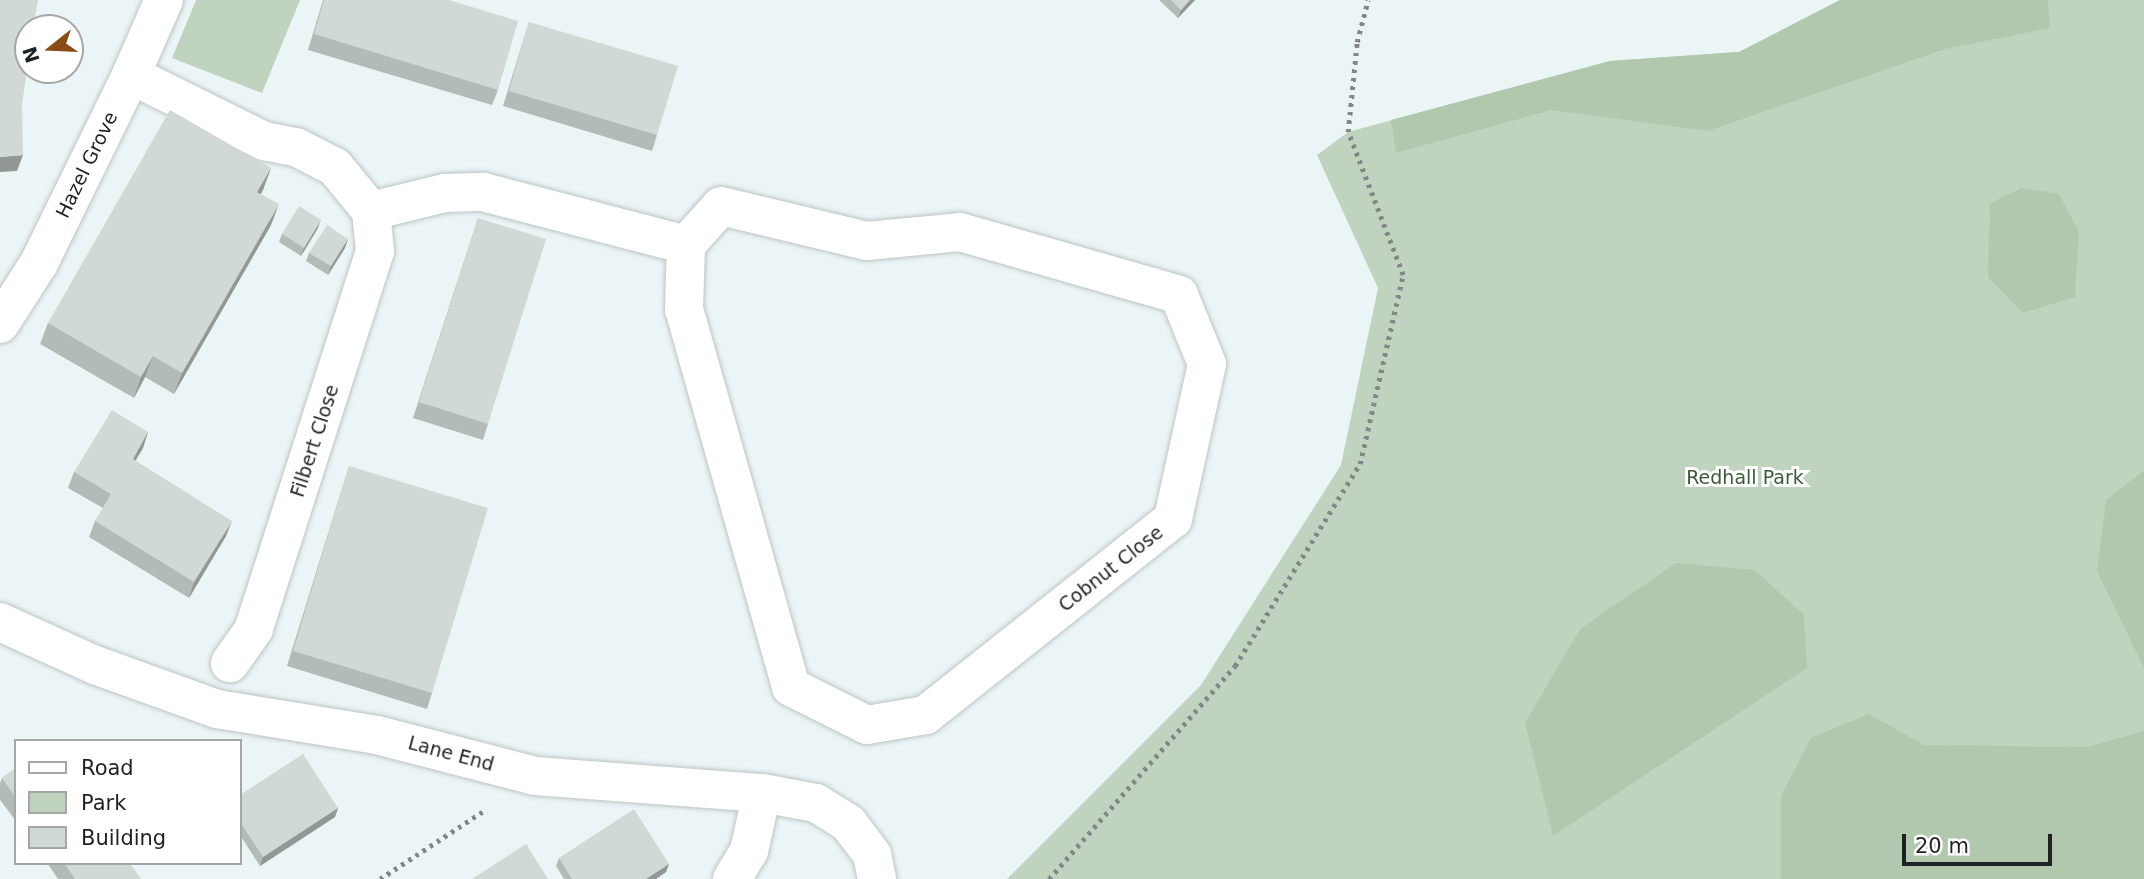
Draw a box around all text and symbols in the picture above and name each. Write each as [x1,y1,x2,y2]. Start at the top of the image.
north arrow [14,14,84,84]
text: N [18,44,44,66]
street label: Hazel Grove [51,108,123,222]
street label: Filbert Close [286,382,344,500]
park label: Redhall Park [1686,467,1804,489]
street label: Cobnut Close [1054,521,1168,617]
street label: Lane End [405,732,497,776]
legend [14,739,242,865]
text: Road [81,756,134,780]
text: Park [81,791,126,815]
scale bar [1906,820,2056,864]
text: Building [81,826,166,850]
text: 20 m [1915,834,1969,858]

